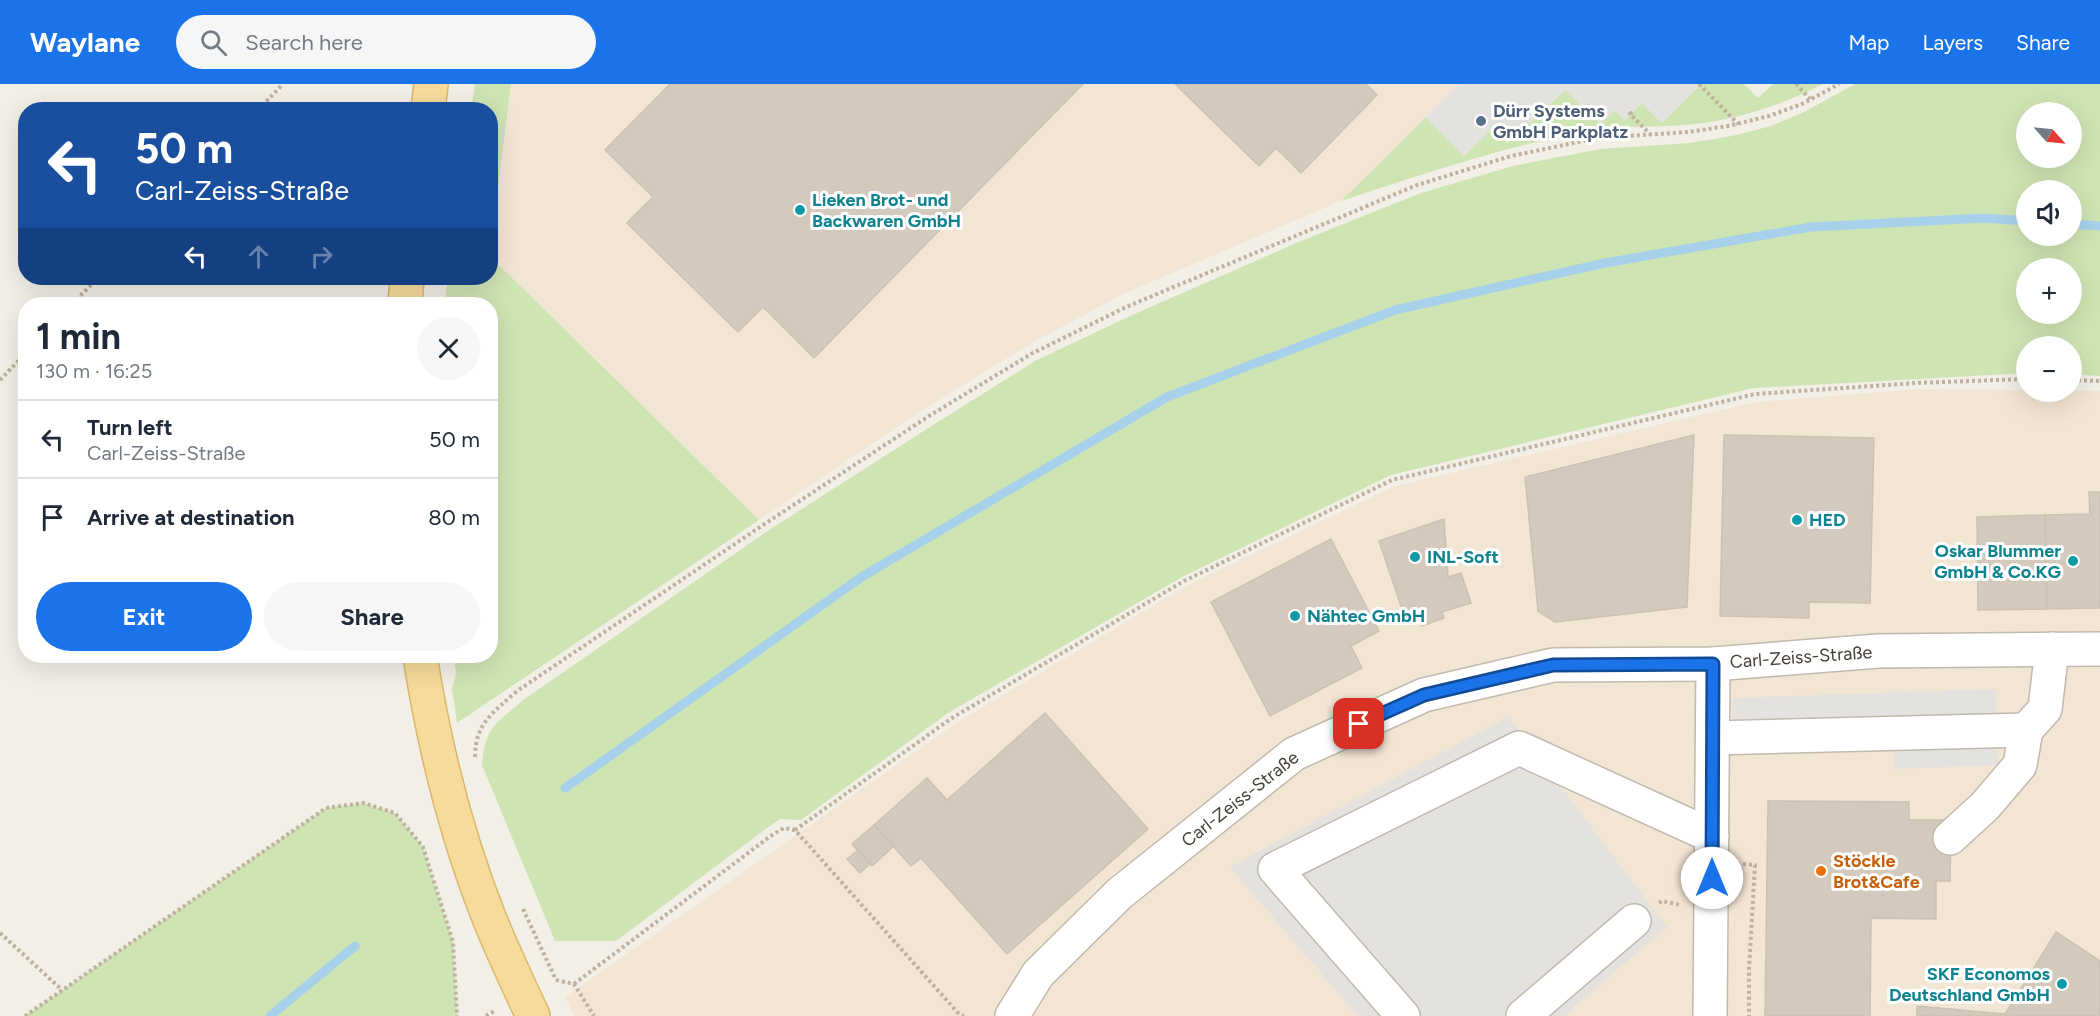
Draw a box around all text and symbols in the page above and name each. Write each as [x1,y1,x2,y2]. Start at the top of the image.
search box [176,15,596,69]
text: Waylane [30,25,140,59]
icon: search [197,26,230,59]
text: Search here [245,29,363,56]
text: Map [1849,30,1889,55]
text: Layers [1922,30,1983,55]
text: Share [2016,30,2070,55]
place label: Dürr Systems GmbH Parkplatz [1493,100,1628,143]
north arrow [2016,102,2082,168]
map controls [2016,102,2082,402]
marker: Dürr Systems GmbH Parkplatz [1474,114,1488,128]
text: 50 m [135,123,233,174]
icon: left [36,126,114,204]
text: Carl-Zeiss-Straße [135,174,349,207]
button: sound [2016,180,2082,246]
place label: Lieken Brot- und Backwaren GmbH [812,189,961,232]
marker: Lieken Brot- und Backwaren GmbH [793,203,807,217]
icon: left [179,240,212,273]
icon: ahead [242,240,275,273]
icon: right [305,240,338,273]
button: + [2016,258,2082,324]
text: 1 min [36,315,121,358]
button: close [417,317,480,380]
button: − [2016,336,2082,402]
text: 130 m · 16:25 [36,359,152,383]
text: Turn left [87,414,173,441]
icon: left [36,423,69,456]
text: 50 m [429,426,480,453]
text: Carl-Zeiss-Straße [87,441,245,465]
icon: arrive [36,501,69,534]
text: Arrive at destination [87,504,295,531]
text: 80 m [428,504,480,531]
place label: HED [1809,509,1846,531]
marker: HED [1790,513,1804,527]
place label: Oskar Blummer GmbH & Co.KG [1934,540,2061,583]
place label: INL-Soft [1427,546,1499,568]
marker: INL-Soft [1408,550,1422,564]
marker: Oskar Blummer GmbH & Co.KG [2066,554,2080,568]
button: Exit [36,582,252,651]
button: Share [264,582,480,651]
place label: Nähtec GmbH [1307,605,1425,627]
marker: Nähtec GmbH [1288,609,1302,623]
street label: Carl-Zeiss-Straße [1729,641,1873,673]
pin [1333,698,1384,749]
icon: arrive [1342,707,1375,740]
street label: Carl-Zeiss-Straße [1177,746,1303,852]
position arrow [1680,846,1744,910]
place label: Stöckle Brot&Cafe [1833,850,1920,893]
marker: Stöckle Brot&Cafe [1814,864,1828,878]
place label: SKF Economos Deutschland GmbH [1889,963,2051,1006]
marker: SKF Economos Deutschland GmbH [2055,977,2069,991]

